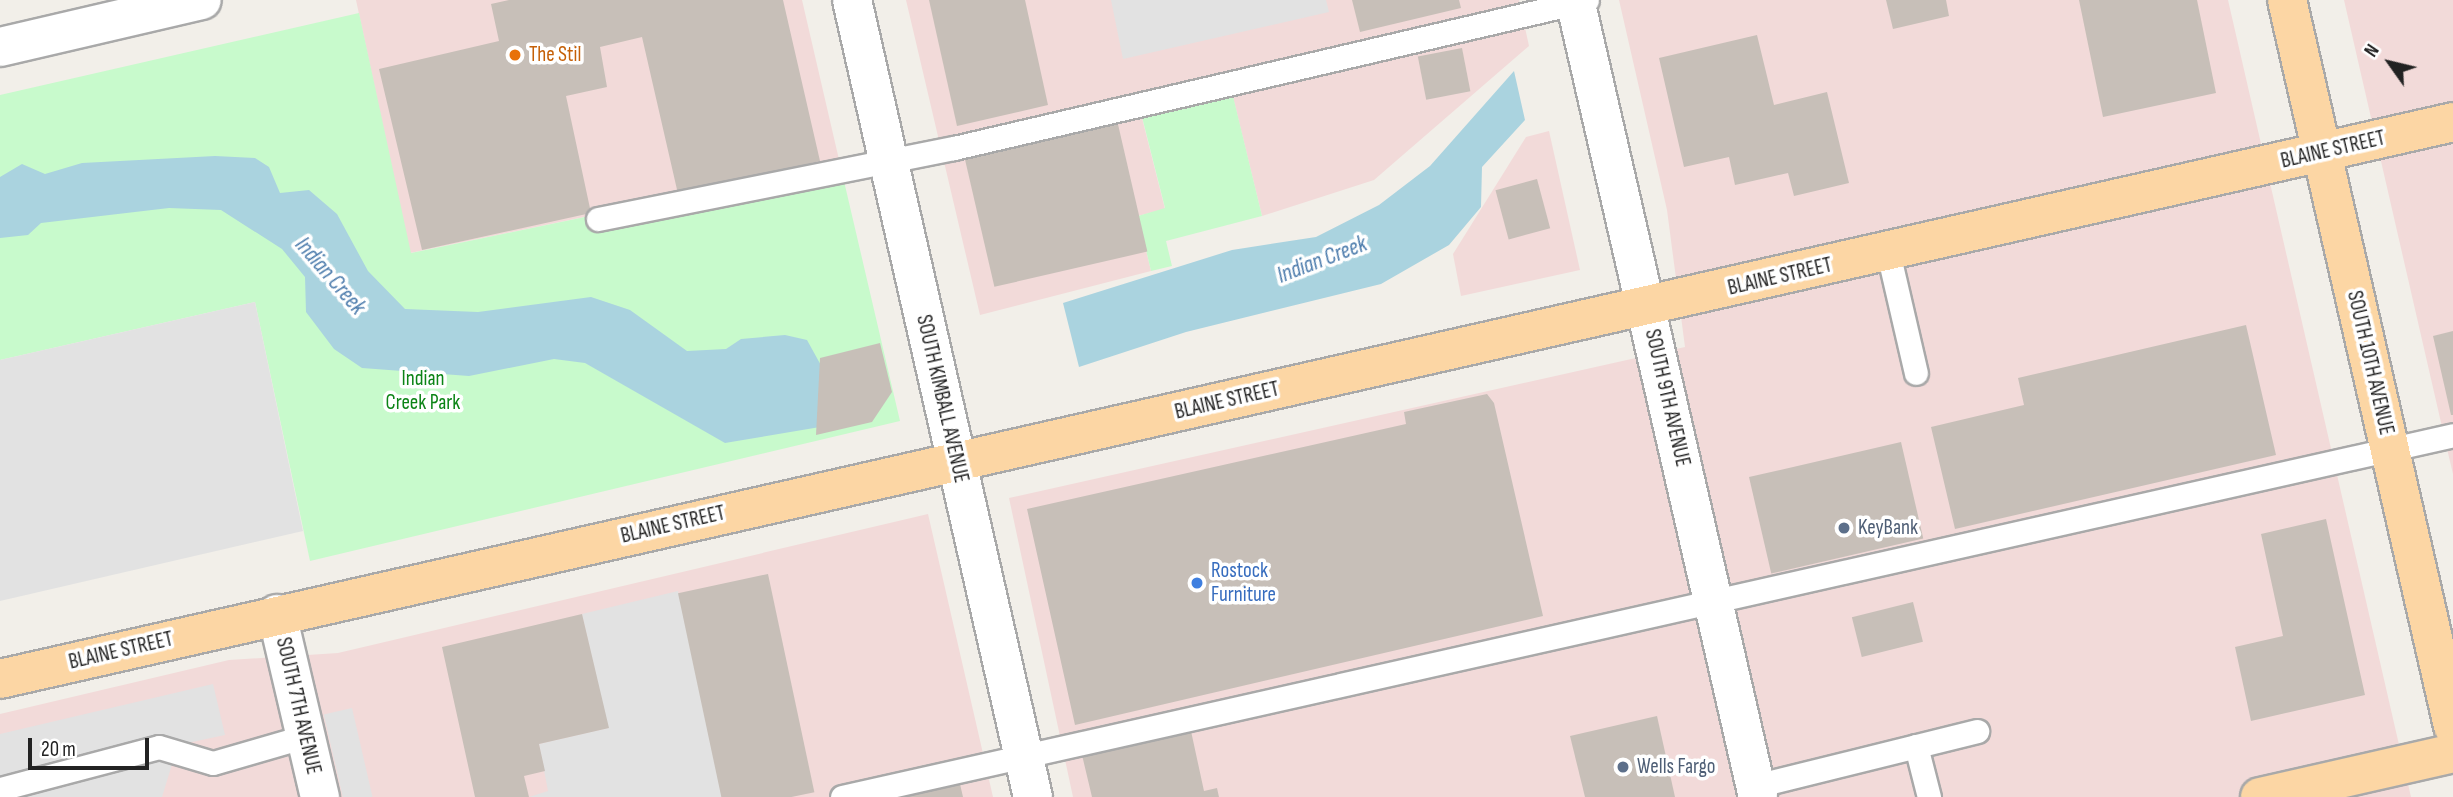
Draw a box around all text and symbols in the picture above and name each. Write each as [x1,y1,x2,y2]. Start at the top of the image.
north arrow [2355,28,2425,98]
text: N [2360,40,2385,62]
place label: The Stil [529,42,581,68]
marker: The Stil [507,47,523,63]
street label: BLAINE STREET [2278,126,2388,174]
water label: Indian Creek [1273,230,1371,290]
water label: Indian Creek [289,232,371,320]
street label: BLAINE STREET [1725,253,1835,301]
street label: SOUTH 10TH AVENUE [2341,288,2399,438]
street label: SOUTH KIMBALL AVENUE [910,312,974,486]
street label: SOUTH 9TH AVENUE [1639,327,1695,469]
park label: Indian Creek Park [386,366,460,416]
street label: BLAINE STREET [1172,377,1282,425]
street label: BLAINE STREET [618,501,728,549]
place label: KeyBank [1858,515,1918,541]
marker: KeyBank [1836,520,1852,536]
place label: Rostock Furniture [1211,558,1276,608]
marker: Rostock Furniture [1189,575,1205,591]
street label: BLAINE STREET [66,627,176,675]
street label: SOUTH 7TH AVENUE [270,635,326,777]
scale bar [32,724,152,768]
text: 20 m [41,737,76,762]
place label: Wells Fargo [1637,754,1716,780]
marker: Wells Fargo [1615,759,1631,775]

